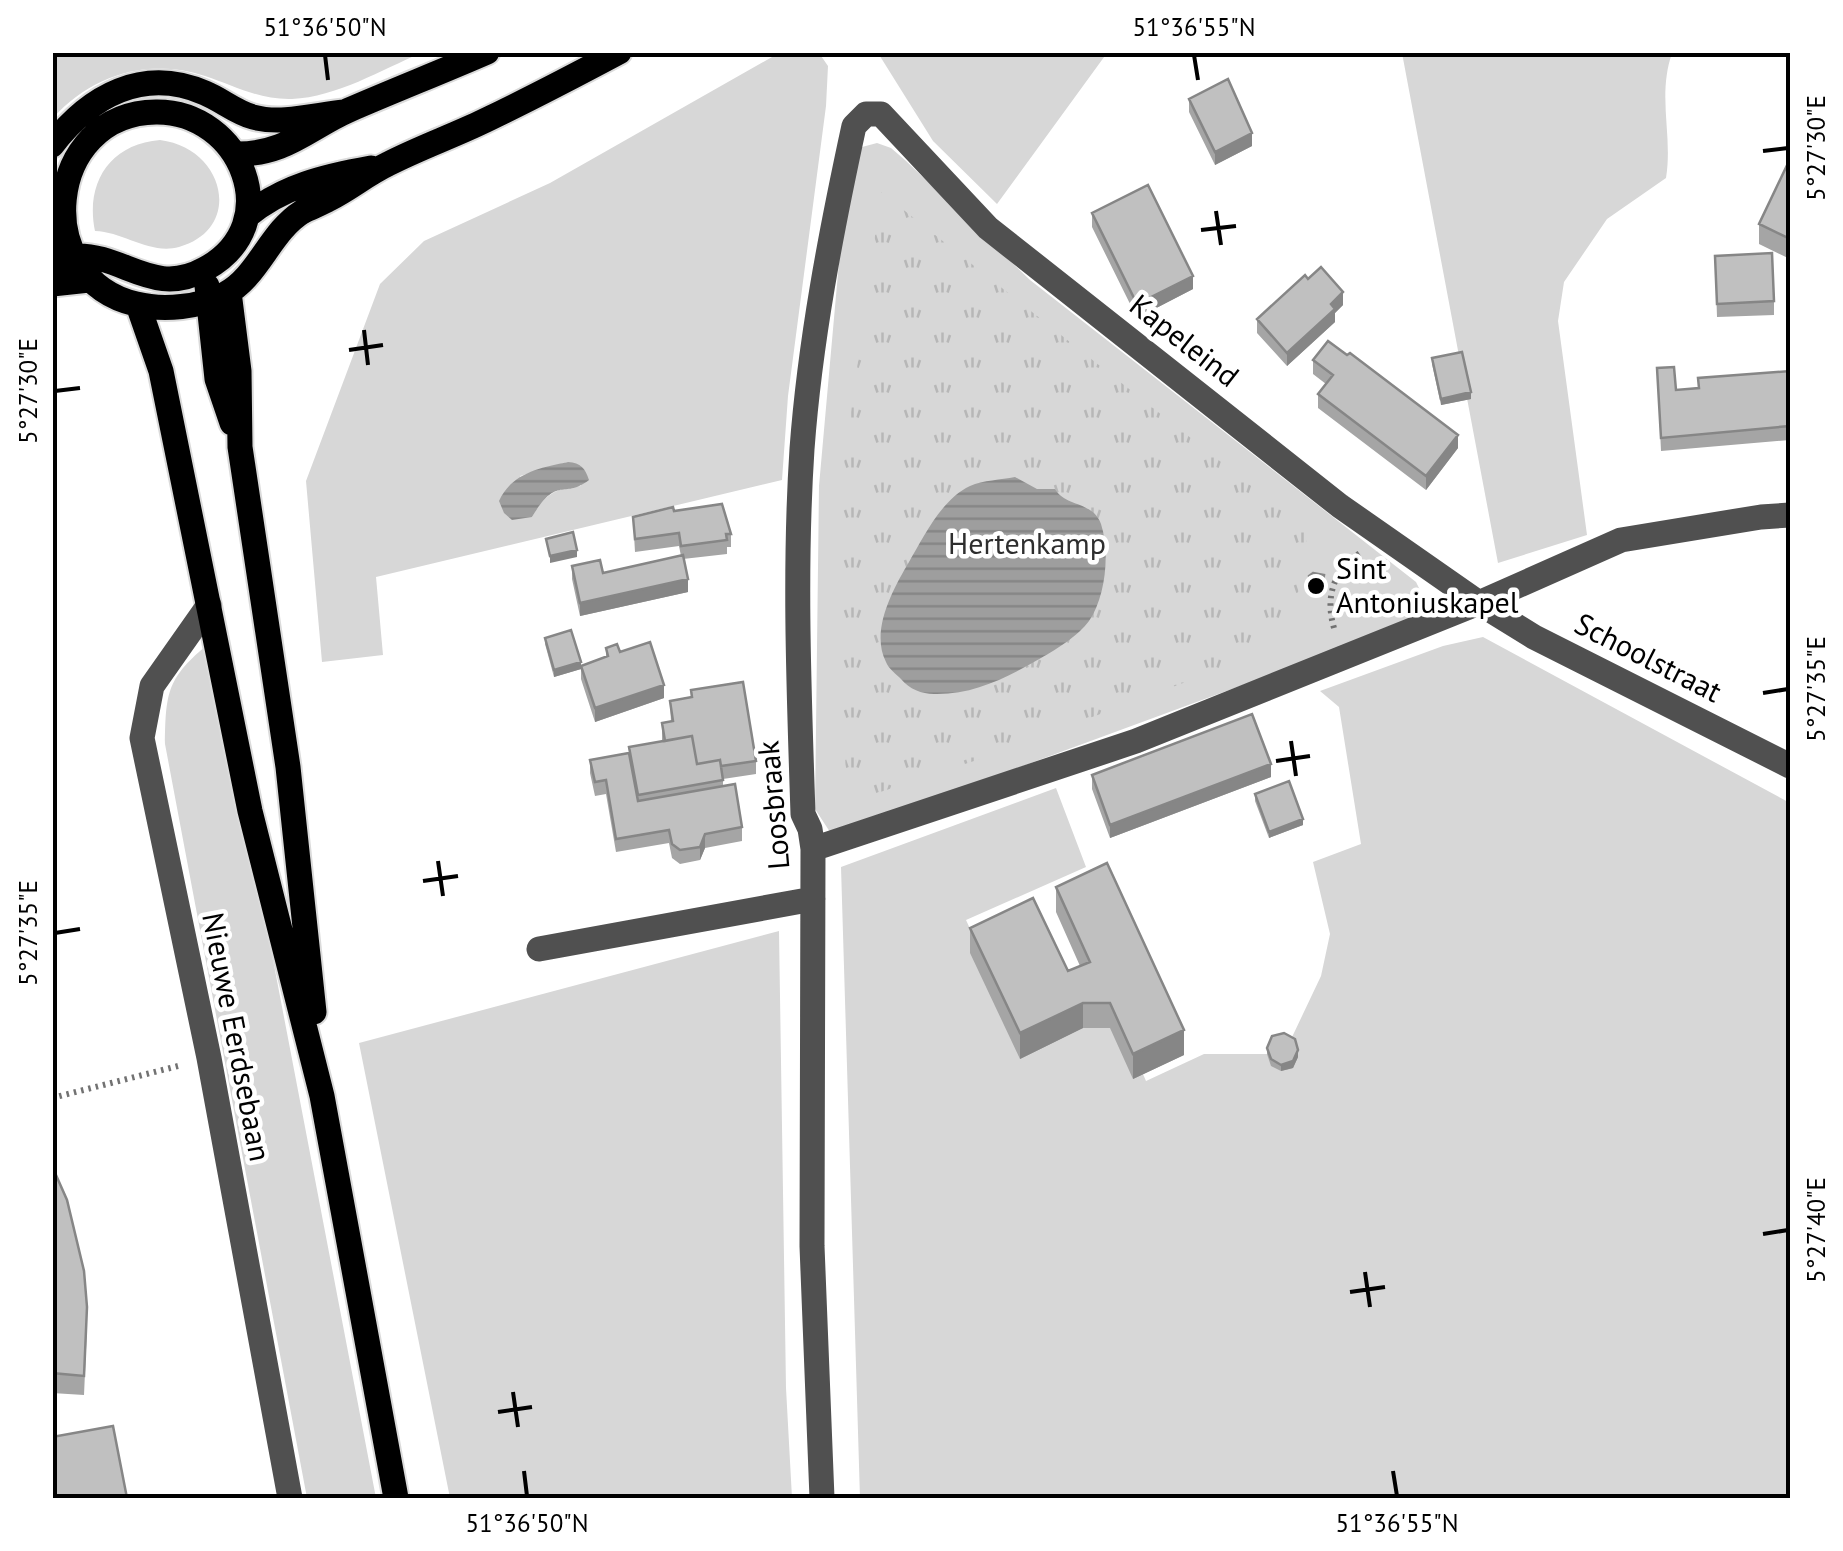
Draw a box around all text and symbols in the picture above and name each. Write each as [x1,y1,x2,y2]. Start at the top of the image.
text: 51°36'50"N [263,11,387,43]
text: 51°36'55"N [1132,11,1256,43]
text: 5°27'30"E [1800,95,1832,201]
street label: Kapeleind [1122,285,1248,395]
text: 5°27'30"E [12,338,44,444]
park label: Hertenkamp [948,523,1106,562]
place label: Sint Antoniuskapel [1336,548,1519,621]
marker: Sint Antoniuskapel [1305,575,1327,597]
street label: Schoolstraat [1569,603,1729,710]
text: 5°27'35"E [1800,636,1832,742]
street label: Loosbraak [747,739,798,871]
text: 5°27'35"E [12,880,44,986]
street label: Nieuwe Eerdsebaan [194,909,281,1164]
text: 5°27'40"E [1800,1177,1832,1283]
text: 51°36'50"N [465,1507,589,1539]
text: 51°36'55"N [1335,1507,1459,1539]

